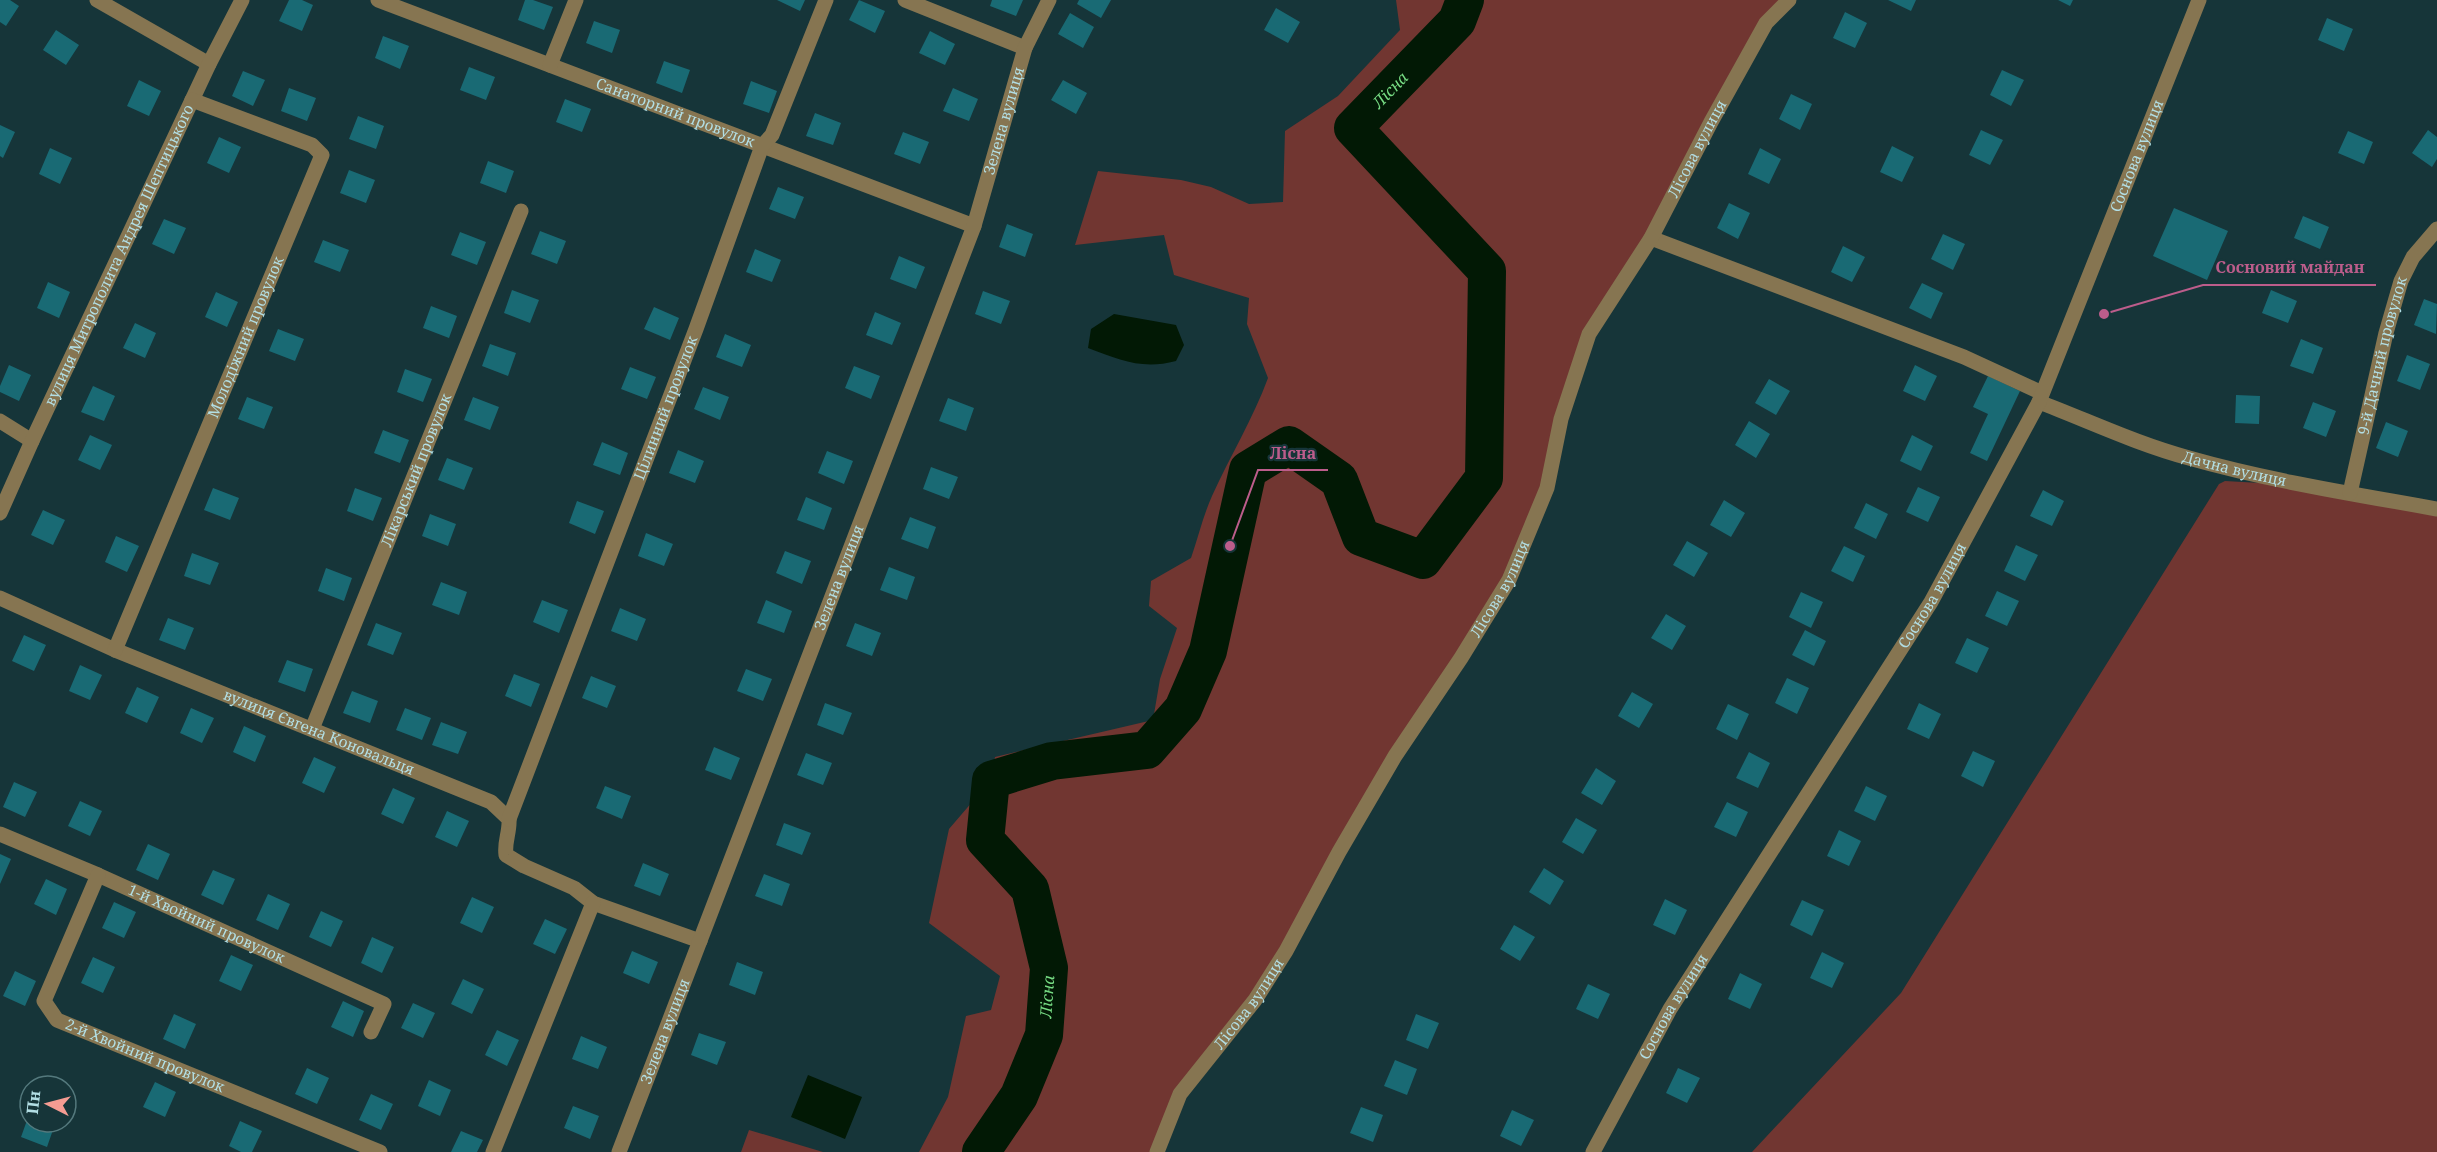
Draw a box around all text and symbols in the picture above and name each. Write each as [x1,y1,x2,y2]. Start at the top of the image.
street label: Зелена вулиця [978,64,1028,177]
water label: Лісна [1366,67,1413,114]
street label: Санаторний провулок [593,73,758,151]
street label: Лісова вулиця [1663,96,1730,201]
street label: Соснова вулиця [2105,96,2167,215]
street label: вулиця Митрополита Андрея Шептицького [39,101,198,409]
callout: Сосновий майдан [2203,251,2376,285]
street label: Молодіжний провулок [202,253,288,421]
text: Сосновий майдан [2216,256,2365,278]
street label: 9-й Дачний провулок [2352,274,2411,437]
street label: Цілинний провулок [628,333,701,482]
street label: Лікарський провулок [376,390,455,549]
callout: Лісна [1258,436,1328,470]
text: Лісна [1270,442,1316,464]
street label: Дачна вулиця [2180,446,2288,490]
street label: Зелена вулиця [809,522,867,633]
street label: Лісова вулиця [1465,537,1533,641]
street label: Соснова вулиця [1893,539,1970,652]
street label: вулиця Євгена Коновальця [221,684,418,779]
street label: 1-й Хвойний провулок [125,879,288,967]
street label: Соснова вулиця [1634,950,1712,1063]
street label: Лісова вулиця [1209,954,1288,1053]
water label: Лісна [1034,974,1059,1020]
street label: Зелена вулиця [635,976,694,1087]
street label: 2-й Хвойний провулок [63,1014,228,1096]
north arrow [18,1074,78,1134]
text: Пн [21,1089,45,1115]

